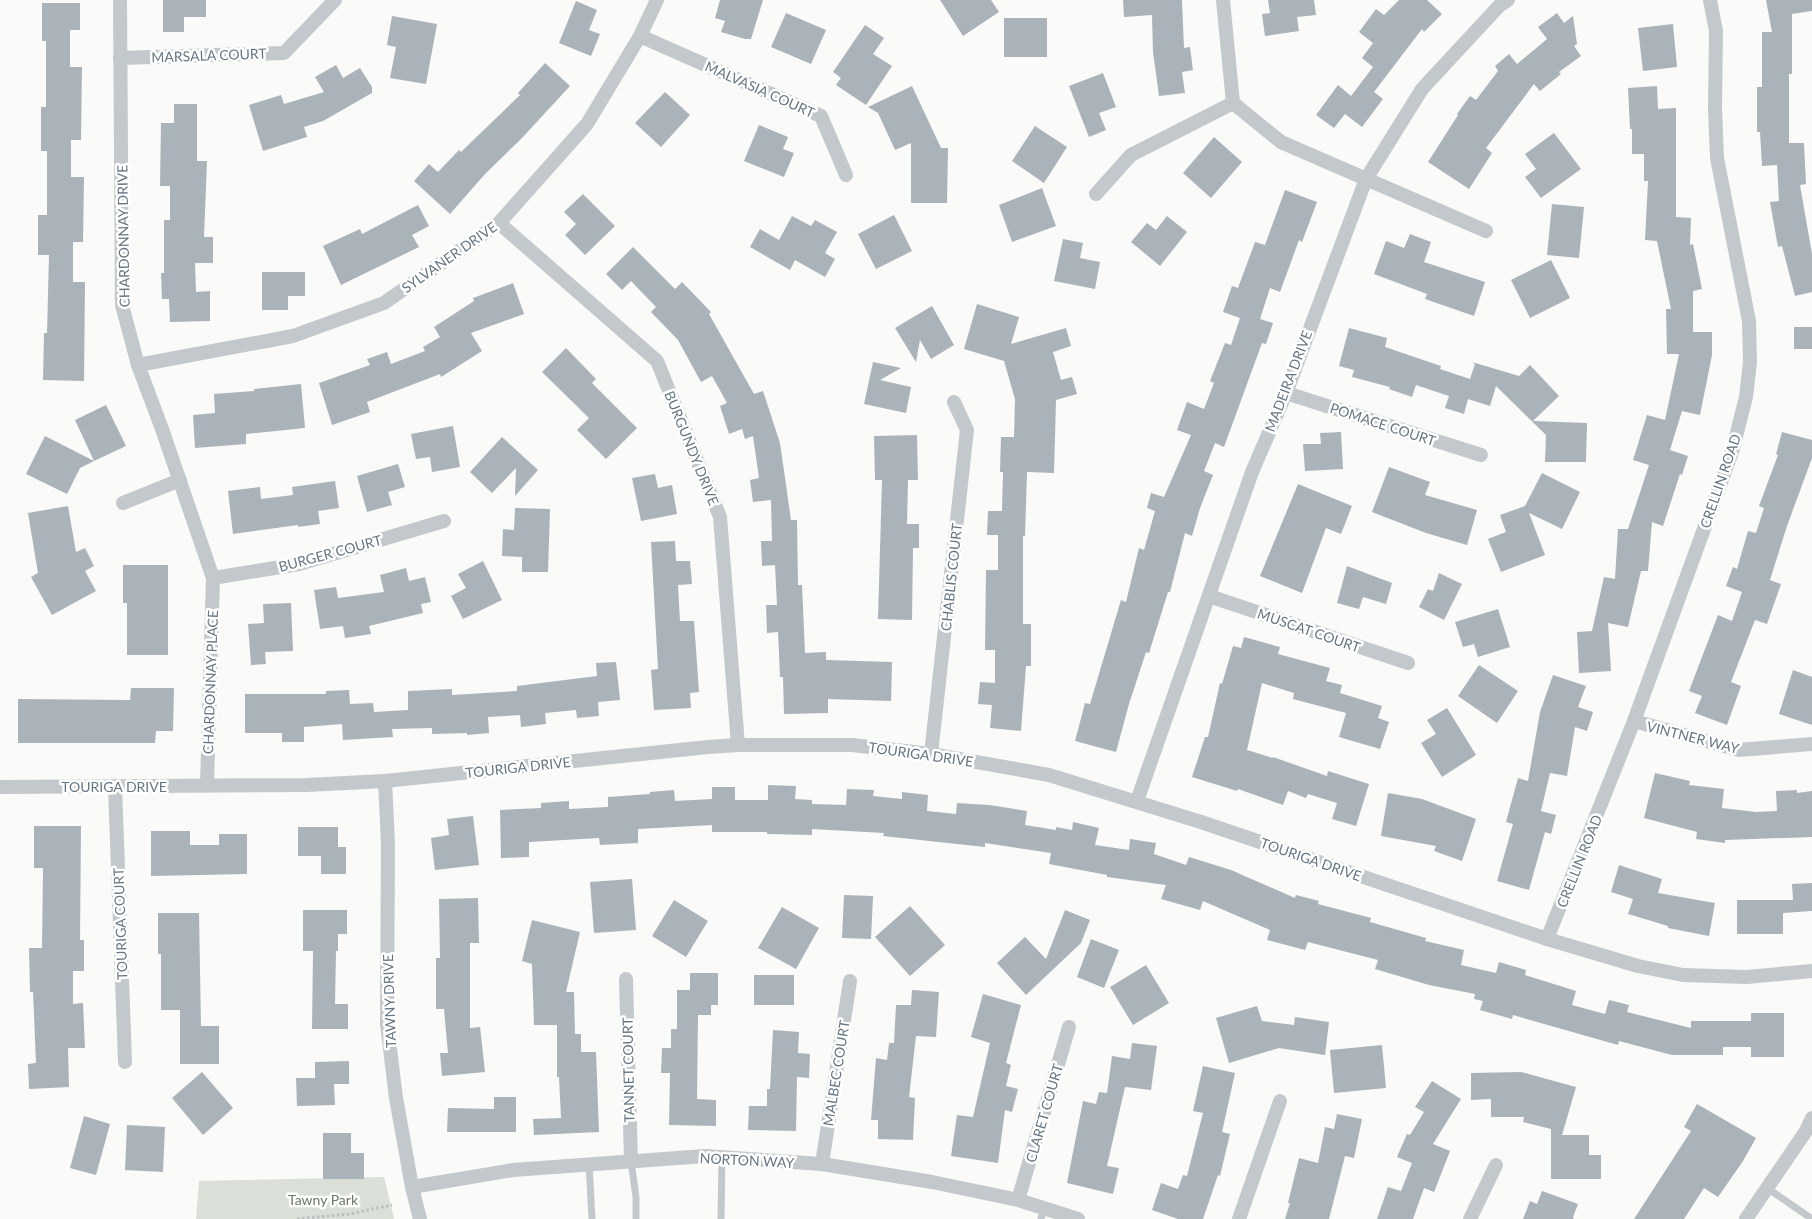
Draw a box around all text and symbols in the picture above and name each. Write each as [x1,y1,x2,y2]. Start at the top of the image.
street label: MARSALA COURT [151,44,268,66]
street label: MALVASIA COURT [703,57,818,121]
street label: CHARDONNAY DRIVE [113,165,133,307]
street label: SYLVANER DRIVE [398,218,500,296]
street label: MADEIRA DRIVE [1261,328,1315,434]
street label: BURGUNDY DRIVE [661,388,723,508]
street label: POMACE COURT [1328,399,1439,449]
street label: CRELLIN ROAD [1696,432,1744,530]
street label: CHABLIS COURT [937,522,965,632]
street label: BURGER COURT [277,531,384,575]
street label: MUSCAT COURT [1255,604,1363,656]
street label: CHARDONNAY PLACE [199,610,221,754]
street label: VINTNER WAY [1645,717,1741,757]
street label: TOURIGA DRIVE [868,738,974,770]
street label: TOURIGA DRIVE [465,753,571,781]
street label: TOURIGA DRIVE [61,778,167,795]
street label: CRELLIN ROAD [1553,812,1605,910]
street label: TOURIGA DRIVE [1258,834,1364,884]
street label: TOURIGA COURT [110,867,130,980]
street label: TAWNY DRIVE [379,954,399,1048]
street label: TANNET COURT [619,1017,637,1123]
street label: MALBEC COURT [819,1018,853,1127]
street label: CLARET COURT [1022,1061,1066,1164]
street label: NORTON WAY [699,1149,795,1171]
park label: Tawny Park [288,1191,359,1208]

